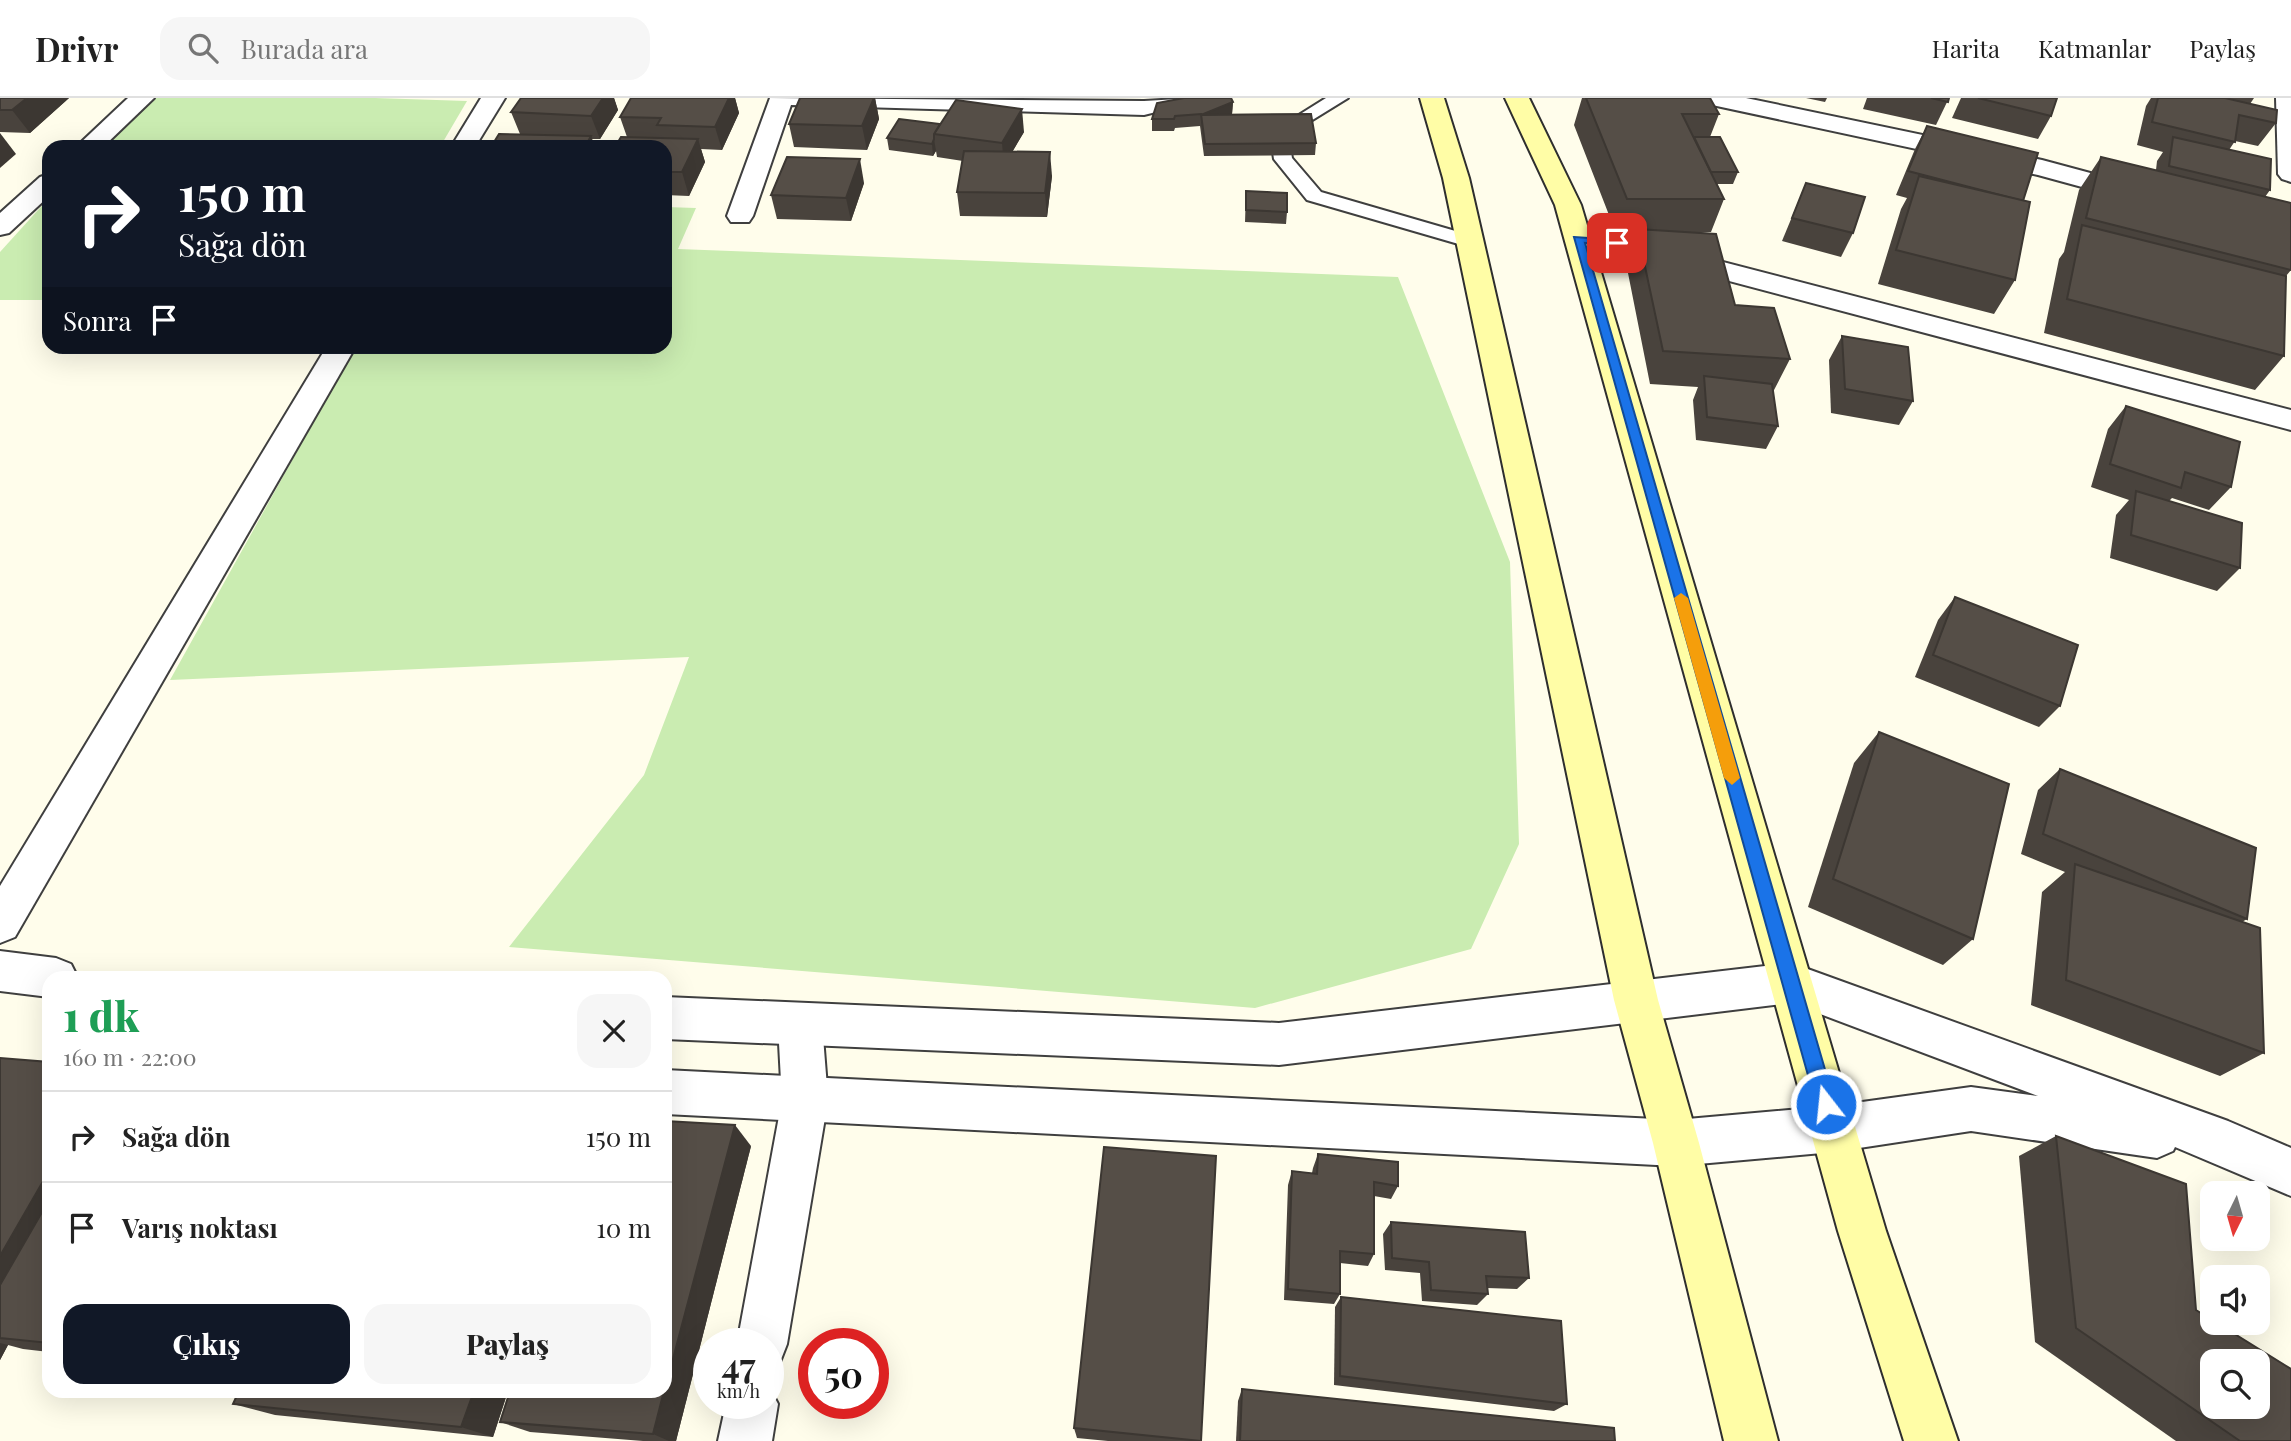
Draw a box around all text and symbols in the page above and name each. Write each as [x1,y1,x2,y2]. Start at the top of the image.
search box [160,17,650,80]
text: Drivr [35,26,118,70]
icon: search [184,29,222,67]
text: Burada ara [240,31,368,66]
text: Harita [1932,32,2000,64]
text: Katmanlar [2038,32,2151,64]
text: Paylaş [2189,32,2256,64]
text: 150 m [178,159,306,224]
icon: right [63,168,154,259]
pin [1587,213,1647,273]
text: Sağa dön [178,222,307,265]
icon: arrive [1598,224,1636,262]
icon: arrive [145,301,183,339]
text: Sonra [63,303,131,338]
text: 1 dk [63,987,139,1043]
button: close [577,994,651,1068]
text: 160 m · 22:00 [63,1041,197,1072]
position arrow [1789,1067,1863,1141]
icon: right [63,1118,101,1156]
text: Sağa dön [122,1119,230,1154]
text: 150 m [586,1119,651,1154]
north arrow [2200,1181,2270,1251]
map controls [2200,1181,2270,1419]
icon: arrive [63,1209,101,1247]
text: Varış noktası [122,1210,278,1245]
text: 10 m [596,1210,651,1245]
button: sound [2200,1265,2270,1335]
button: Çıkış [63,1304,350,1384]
button: Paylaş [364,1304,651,1384]
speed limit sign: 50 [798,1328,889,1419]
text: 47 [721,1341,755,1388]
button: search [2200,1349,2270,1419]
text: km/h [717,1379,760,1403]

